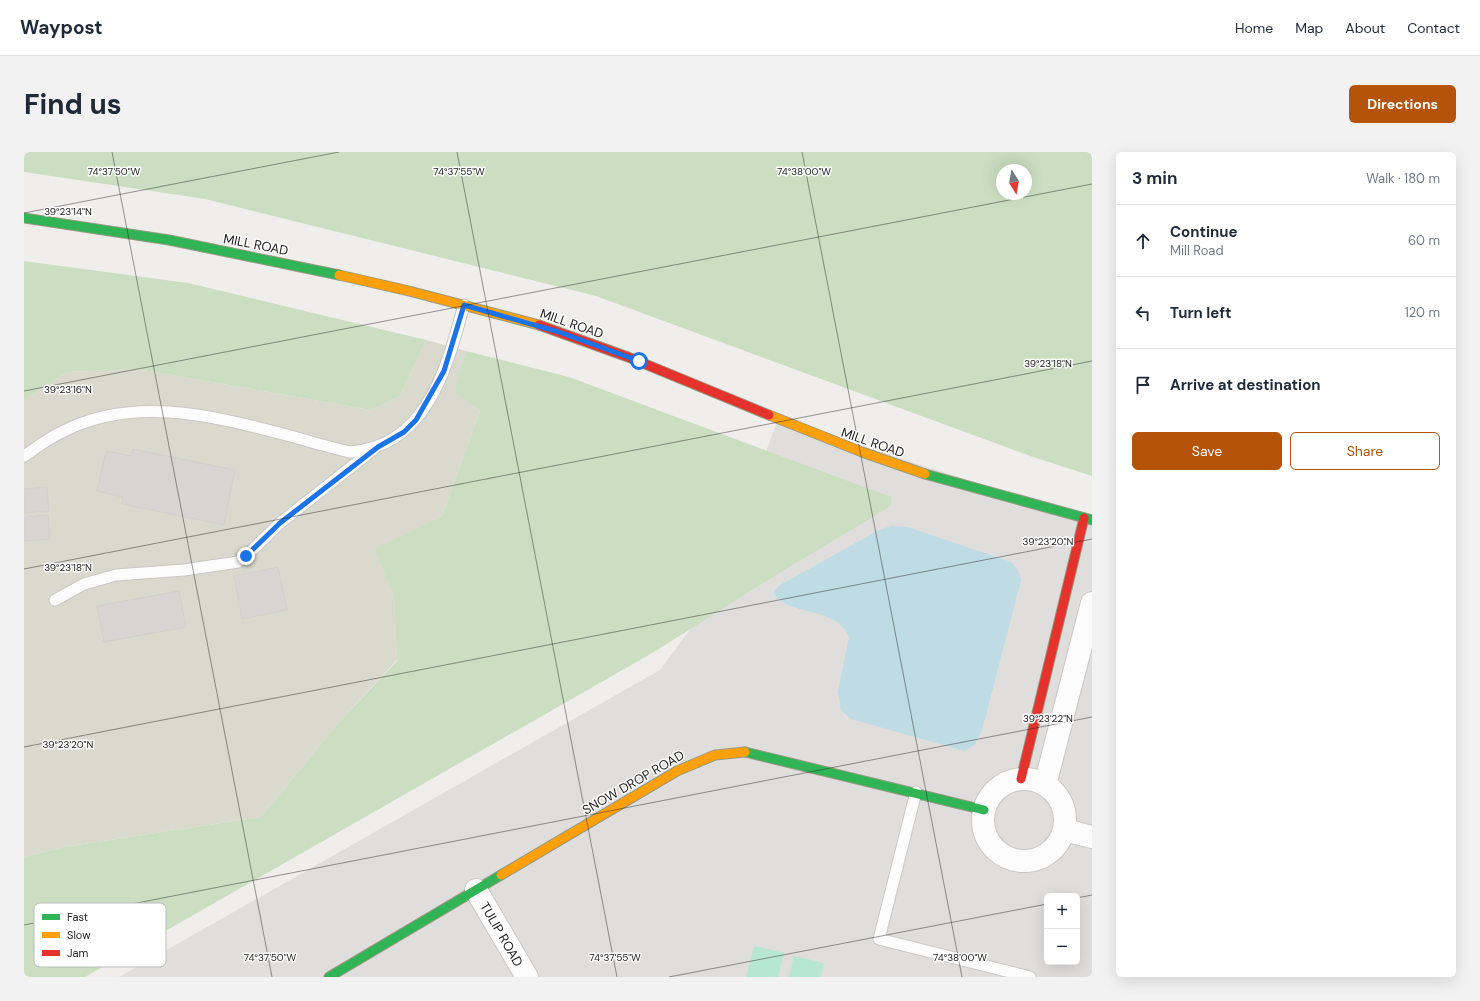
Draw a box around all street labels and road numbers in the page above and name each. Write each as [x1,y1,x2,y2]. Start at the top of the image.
street label: MILL ROAD [222,230,290,259]
street label: MILL ROAD [538,305,606,342]
street label: MILL ROAD [839,424,907,461]
street label: SNOW DROP ROAD [579,746,687,818]
street label: TULIP ROAD [476,899,527,969]

